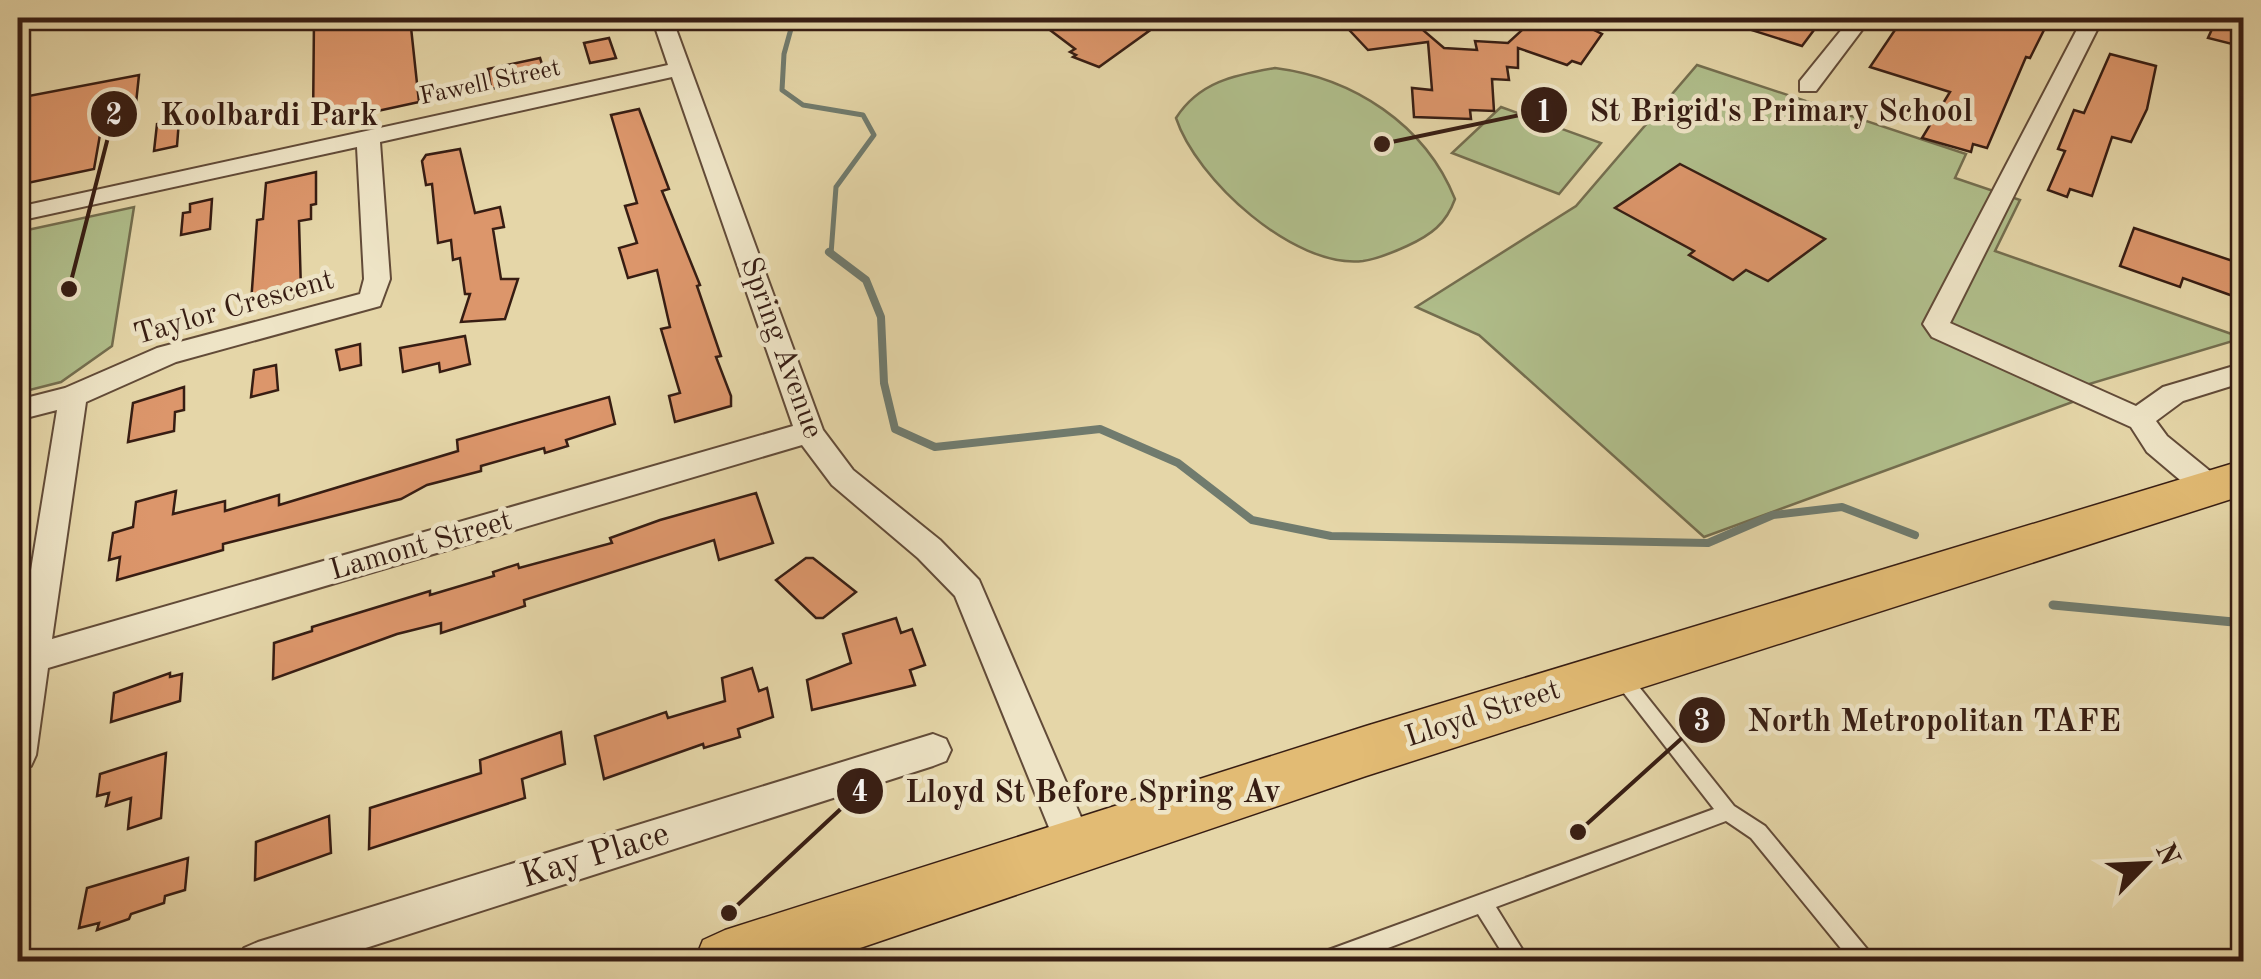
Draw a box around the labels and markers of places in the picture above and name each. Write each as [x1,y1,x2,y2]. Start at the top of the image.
callout: St Brigid's Primary School [1519,79,1993,141]
callout: Koolbardi Park [89,83,398,145]
callout: North Metropolitan TAFE [1677,689,2141,751]
callout: Lloyd St Before Spring Av [835,760,1301,822]

